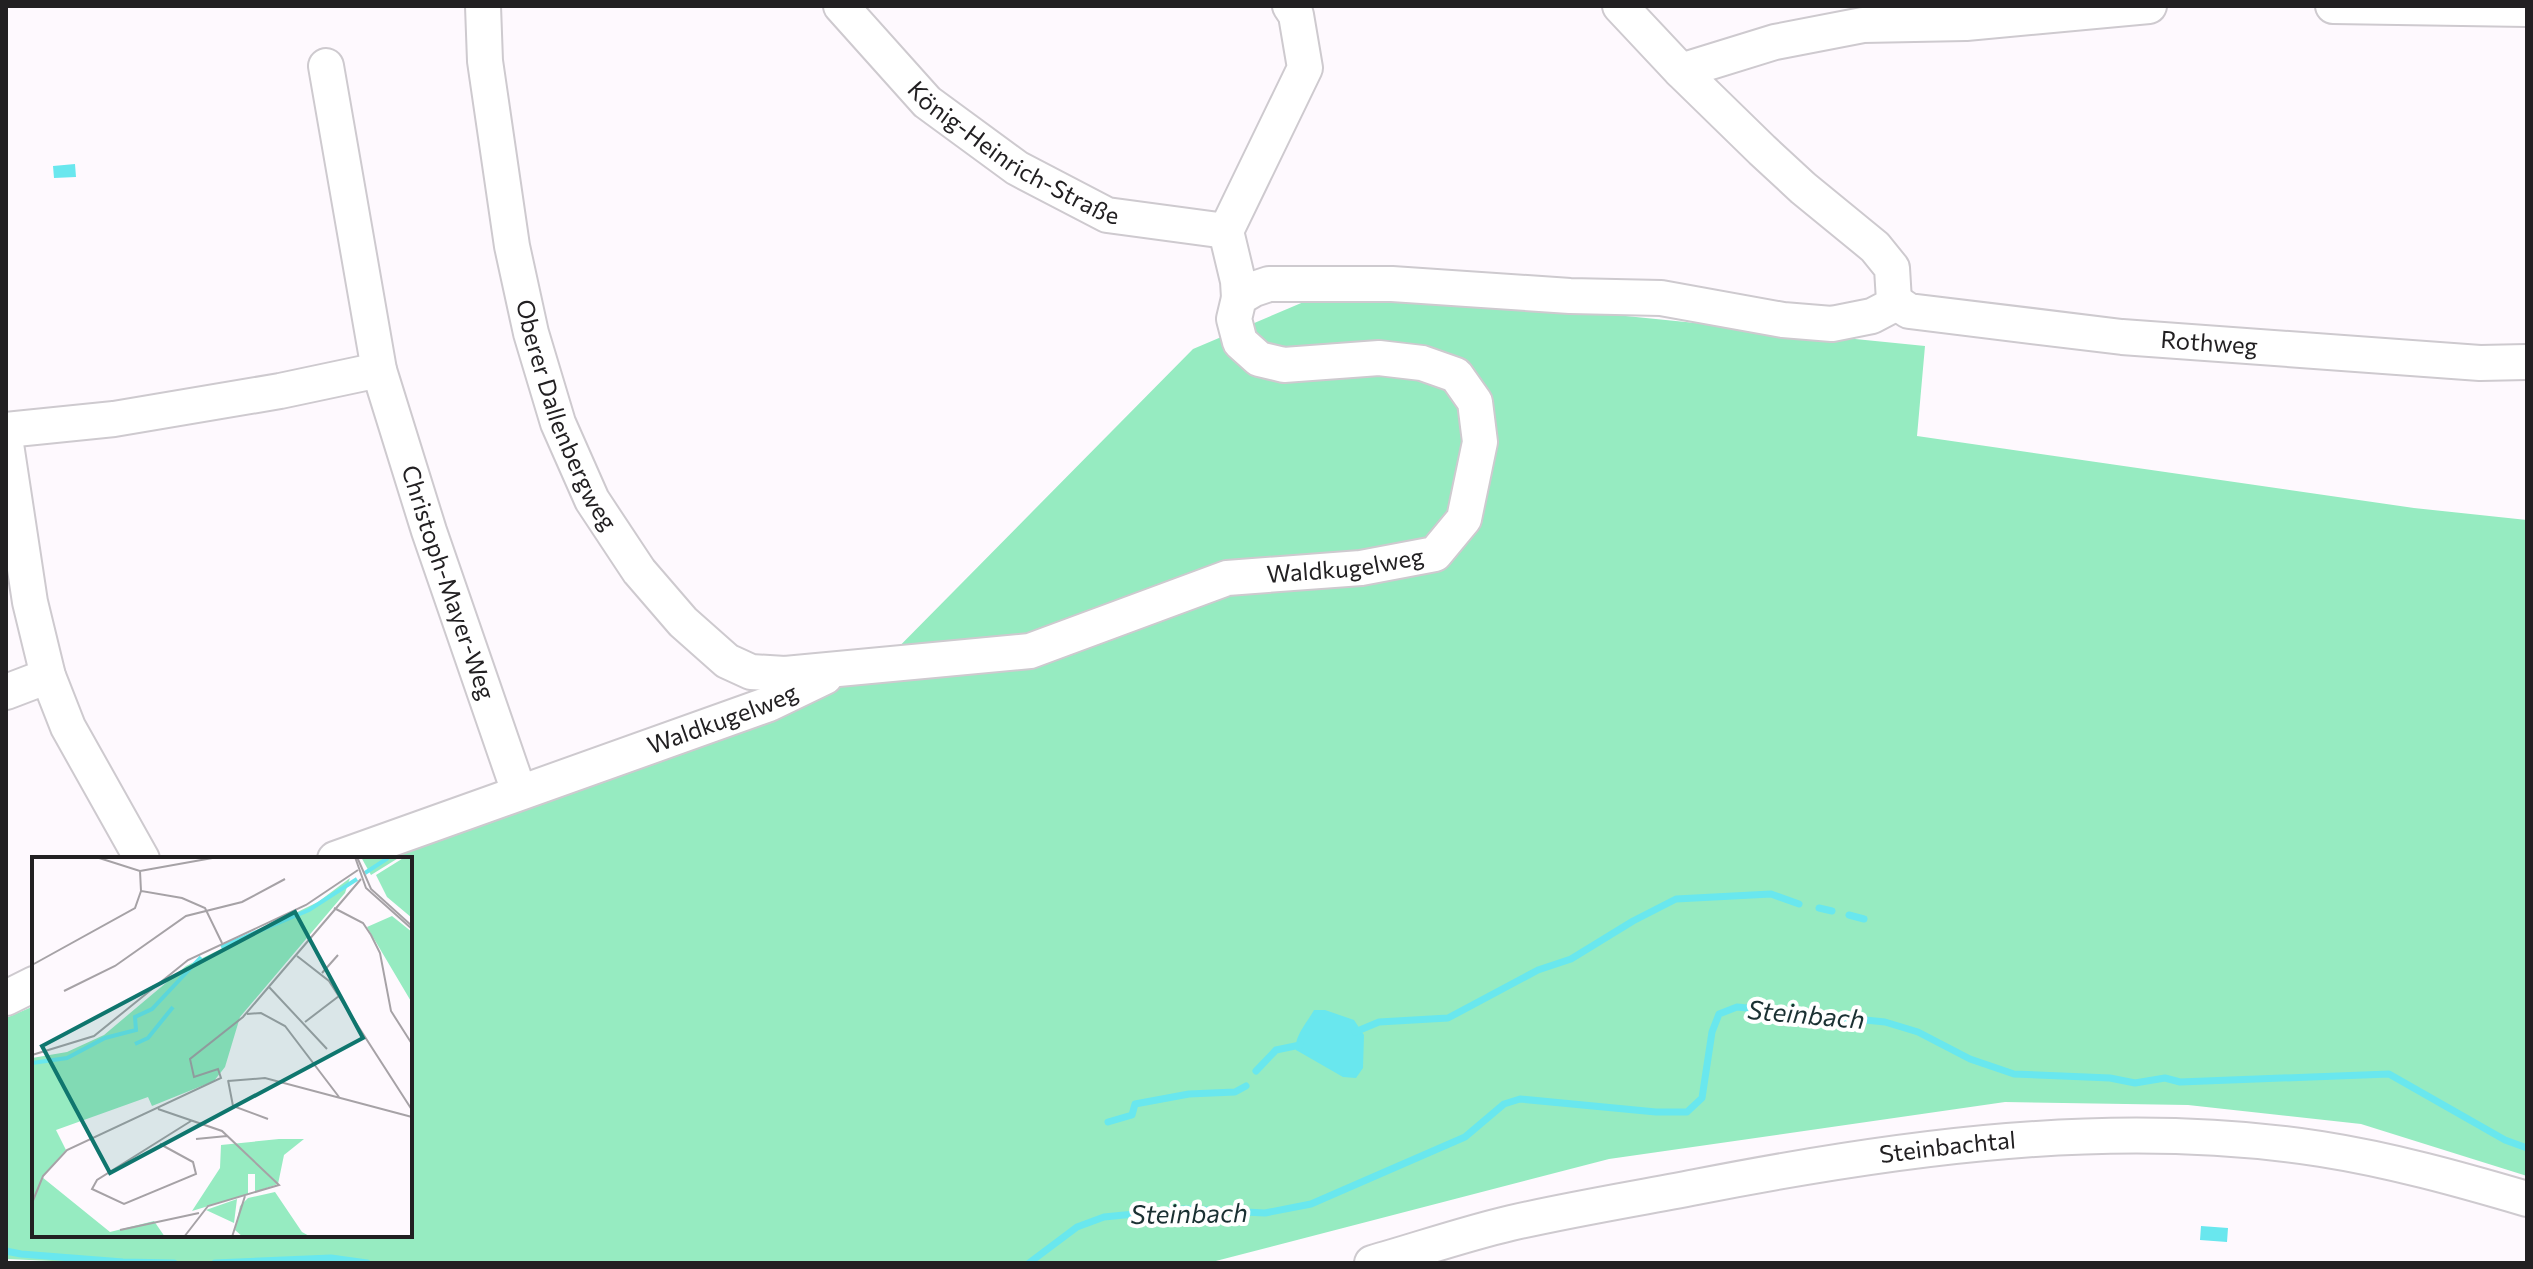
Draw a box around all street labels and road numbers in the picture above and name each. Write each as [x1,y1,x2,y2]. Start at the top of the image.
street label: König-Heinrich-Straße [902,75,1121,229]
street label: Oberer Dallenbergweg [511,297,624,535]
street label: Rothweg [2160,324,2259,360]
street label: Christoph-Mayer-Weg [396,461,502,703]
street label: Waldkugelweg [1265,540,1426,588]
street label: Waldkugelweg [643,676,802,759]
street label: Steinbachtal [1877,1124,2017,1168]

